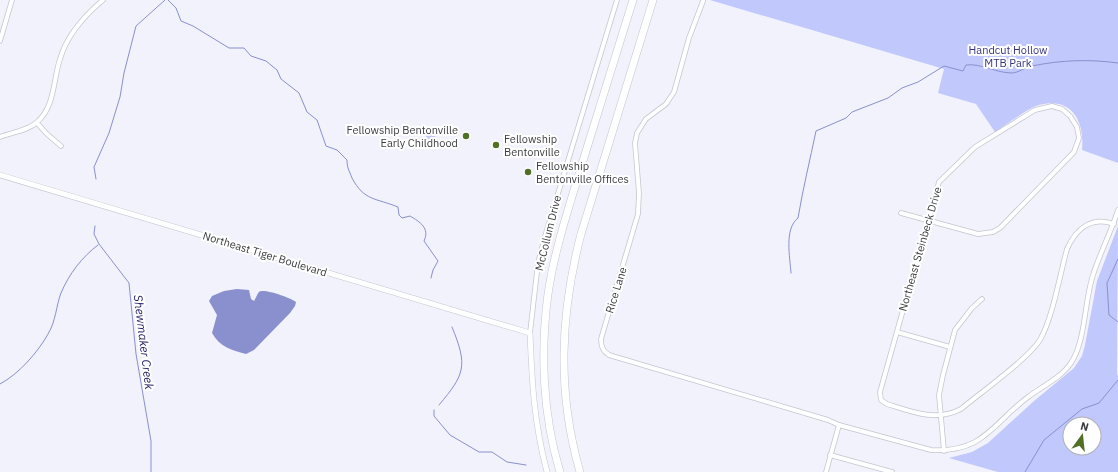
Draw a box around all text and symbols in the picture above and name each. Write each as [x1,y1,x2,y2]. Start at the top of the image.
park label: Handcut Hollow MTB Park [969,43,1048,70]
place label: Fellowship Bentonville Early Childhood [347,123,458,150]
marker: Fellowship Bentonville Early Childhood [461,131,471,141]
place label: Fellowship Bentonville [504,132,560,159]
marker: Fellowship Bentonville [491,140,501,150]
place label: Fellowship Bentonville Offices [536,159,629,186]
marker: Fellowship Bentonville Offices [523,167,533,177]
street label: Northeast Steinbeck Drive [896,185,944,313]
street label: McCollum Drive [532,194,564,272]
street label: Northeast Tiger Boulevard [201,228,329,280]
street label: Rice Lane [602,265,630,315]
water label: Shewmaker Creek [131,294,157,391]
north arrow [1062,416,1102,456]
text: N [1079,419,1090,434]

